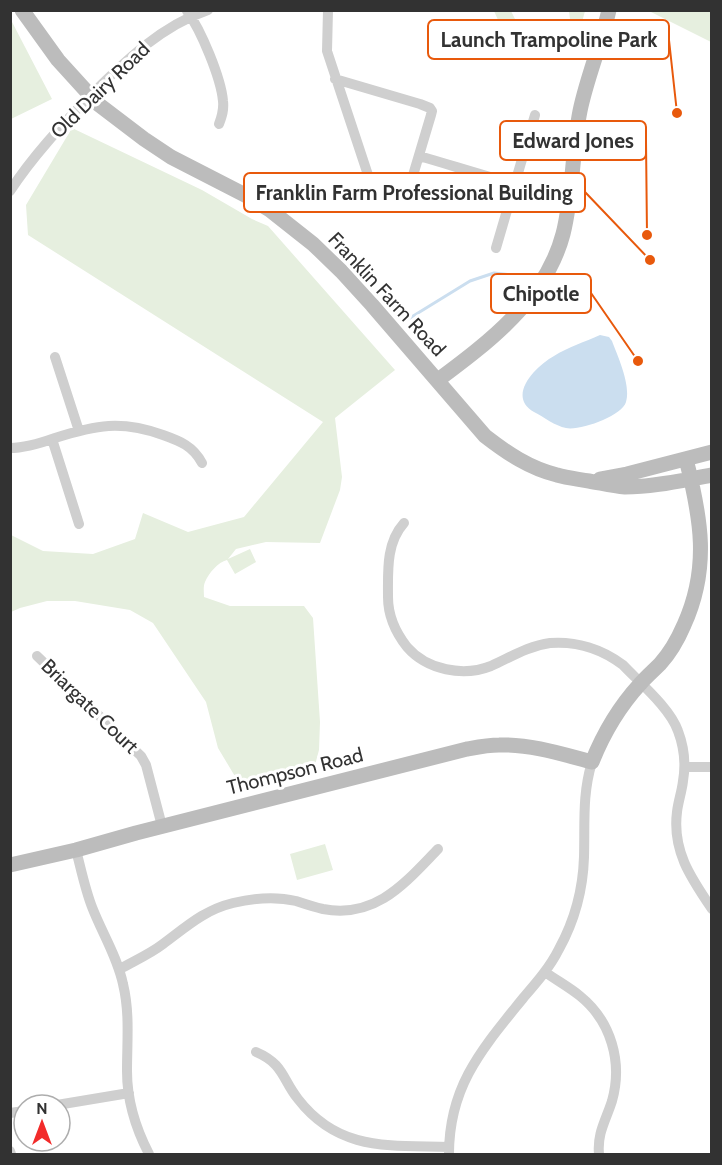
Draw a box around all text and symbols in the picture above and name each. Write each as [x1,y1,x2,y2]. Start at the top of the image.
callout: Launch Trampoline Park [428,20,669,59]
text: Launch Trampoline Park [441,27,658,52]
street label: Old Dairy Road [46,37,154,143]
callout: Edward Jones [500,121,646,160]
text: Edward Jones [512,128,634,153]
callout: Franklin Farm Professional Building [244,173,585,212]
text: Franklin Farm Professional Building [256,180,573,205]
street label: Franklin Farm Road [323,227,451,361]
callout: Chipotle [491,274,591,313]
text: Chipotle [503,281,580,306]
street label: Briargate Court [37,654,144,758]
street label: Thompson Road [224,742,366,800]
north arrow [12,1093,72,1153]
text: N [36,1099,48,1118]

